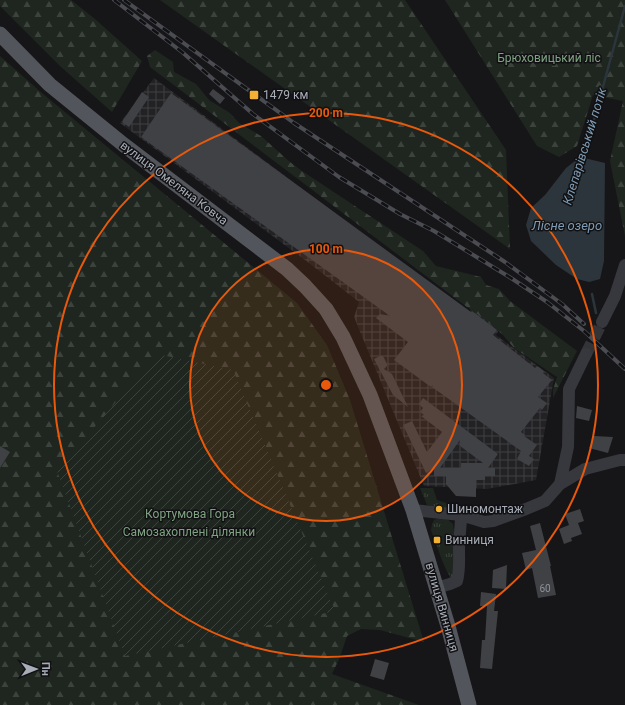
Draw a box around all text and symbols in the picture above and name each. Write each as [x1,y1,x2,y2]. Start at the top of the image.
park label: Брюховицький ліс [497,51,601,65]
water label: Клепарівський потік [559,85,610,207]
place label: 1479 км [263,88,308,102]
marker: 1479 км [248,89,260,101]
text: 200 m [309,106,343,120]
street label: вулиця Омеляна Ковча [118,138,230,228]
water label: Лісне озеро [531,218,602,233]
text: 100 m [309,242,343,256]
centre of rings [319,378,333,392]
place label: Шиномонтаж [447,502,524,516]
marker: Шиномонтаж [434,504,444,514]
park label: Кортумова Гора [145,507,235,521]
park label: Самозахоплені ділянки [123,525,255,539]
place label: Винниця [445,533,494,547]
marker: Винниця [432,535,442,545]
street label: вулиця Винниця [423,561,461,653]
house number: 60 [539,583,551,594]
north arrow [16,649,56,689]
text: Пн [39,662,52,676]

